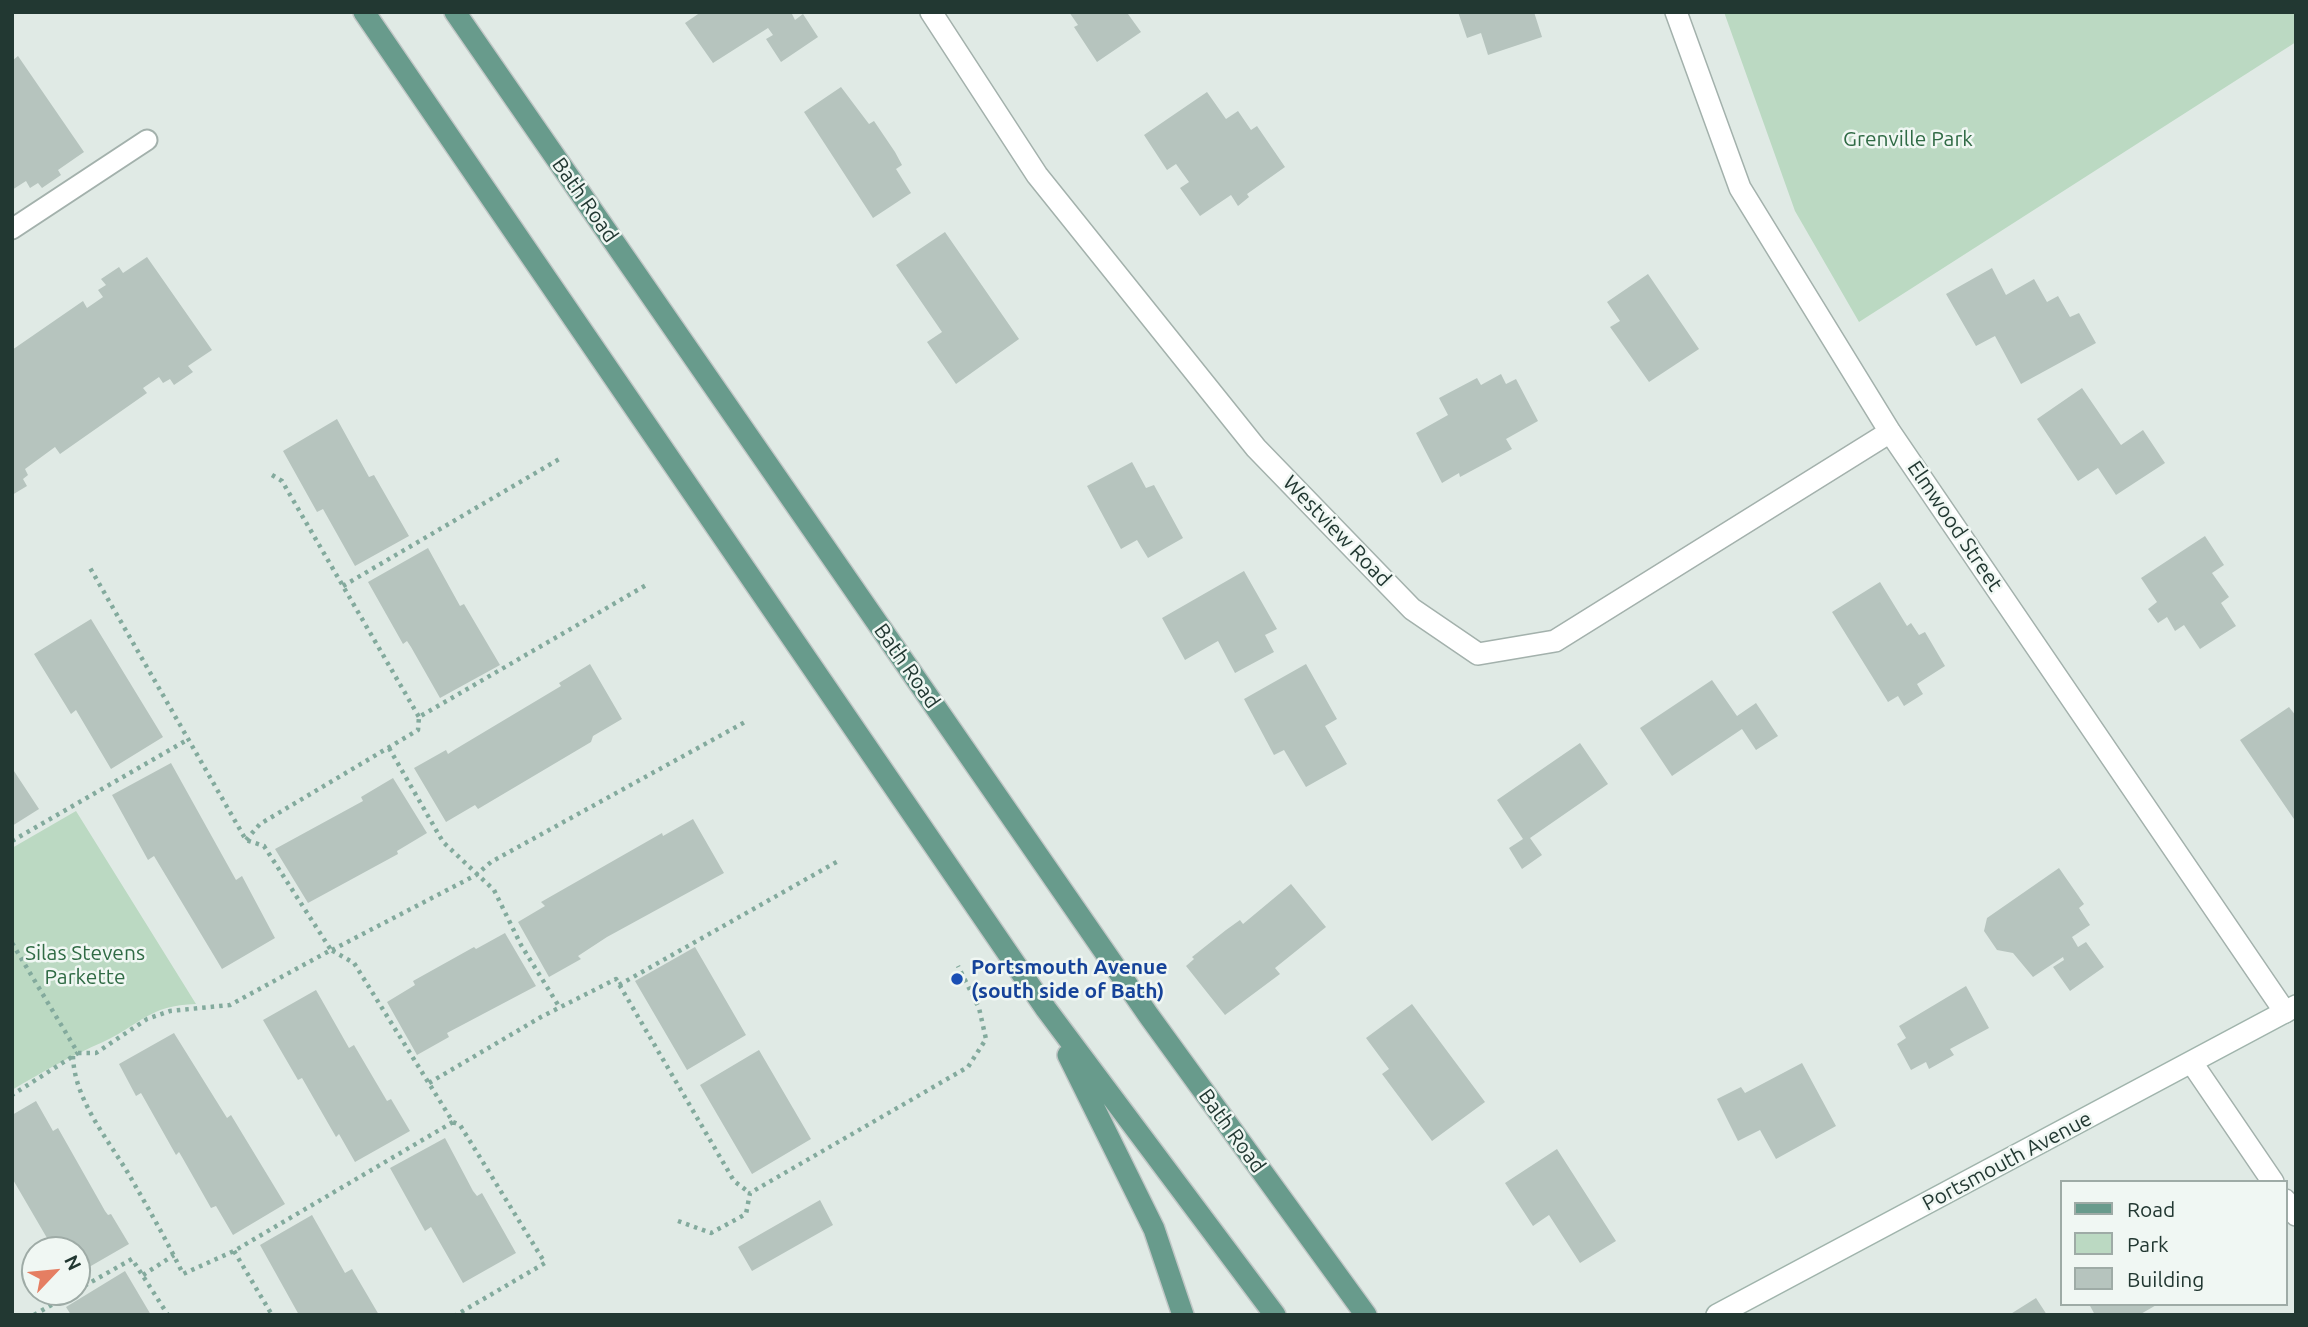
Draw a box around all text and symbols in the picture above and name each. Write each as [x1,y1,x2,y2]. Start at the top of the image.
park label: Grenville Park [1843,126,1973,152]
street label: Bath Road [547,153,623,247]
street label: Elmwood Street [1902,456,2008,596]
street label: Westview Road [1278,470,1396,592]
street label: Bath Road [869,619,945,713]
park label: Silas Stevens Parkette [25,940,145,990]
place label: Portsmouth Avenue (south side of Bath) [971,954,1167,1004]
marker: Portsmouth Avenue (south side of Bath) [949,971,965,987]
street label: Bath Road [1193,1084,1271,1178]
street label: Portsmouth Avenue [1918,1106,2096,1216]
legend [2060,1180,2287,1306]
text: Road [2127,1197,2175,1221]
text: Park [2127,1232,2169,1256]
north arrow [21,1236,91,1306]
text: N [60,1251,86,1274]
text: Building [2127,1267,2204,1291]

